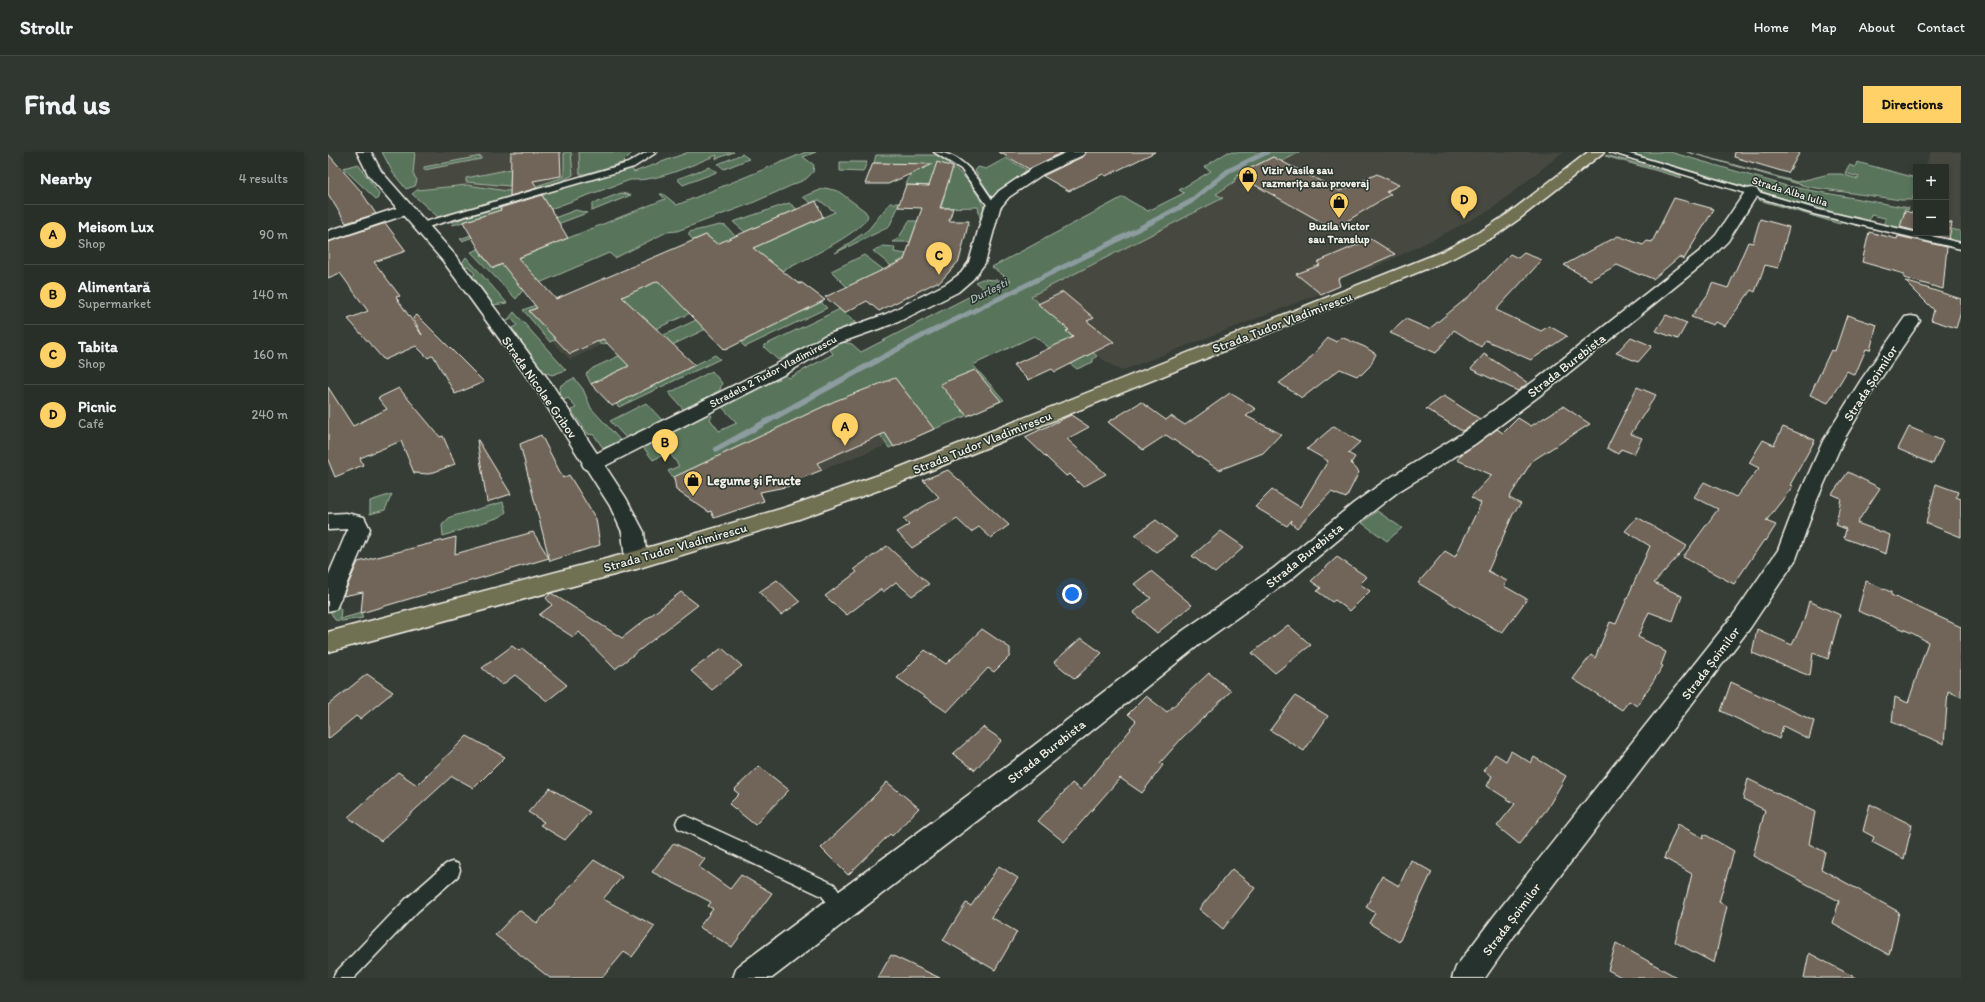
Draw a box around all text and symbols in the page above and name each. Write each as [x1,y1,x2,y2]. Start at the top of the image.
text: Strollr [20,16,73,39]
text: Home [1754,19,1789,36]
text: Map [1811,19,1837,36]
text: About [1859,19,1895,36]
text: Contact [1917,19,1965,36]
button: Directions [1863,86,1961,123]
text: Find us [24,87,111,121]
place label: Vizir Vasile sau razmerița sau proveraj [1262,164,1369,191]
map controls [1913,164,1949,236]
button: + [1913,164,1949,200]
shop icon: Vizir Vasile sau razmerița sau proveraj [1237,165,1259,193]
text: Nearby [40,168,92,188]
text: 4 results [239,171,288,186]
street label: Strada Alba Iulia [1750,174,1830,209]
pin: D [1451,186,1477,219]
shop icon: Buzila Victor sau Translup [1328,191,1350,219]
button: − [1913,200,1949,236]
text: Meisom Lux [78,218,154,236]
place label: Buzila Victor sau Translup [1308,220,1370,247]
text: A [49,227,57,242]
text: 90 m [259,227,288,242]
text: Shop [78,236,105,251]
pin: C [926,242,952,275]
water label: Durlești [966,274,1011,307]
text: Alimentară [78,278,150,296]
text: B [49,287,57,302]
text: 140 m [252,287,288,302]
street label: Strada Tudor Vladimirescu [1210,289,1354,356]
text: Supermarket [78,296,151,311]
street label: Strada Burebista [1524,330,1608,400]
street label: Stradela 2 Tudor Vladimirescu [707,332,839,411]
street label: Strada Nicolae Gribov [499,333,580,441]
text: Tabita [78,338,118,356]
street label: Strada Șoimilor [1840,342,1901,424]
text: C [49,347,57,362]
text: 160 m [253,347,288,362]
text: Shop [78,356,105,371]
text: Picnic [78,398,116,416]
text: D [49,407,57,422]
text: 240 m [251,407,288,422]
street label: Strada Tudor Vladimirescu [910,408,1054,477]
pin: A [832,413,858,446]
text: Café [78,416,104,431]
pin: B [652,429,678,462]
shop icon: Legume și Fructe [682,469,704,497]
place label: Legume și Fructe [707,473,801,489]
street label: Strada Tudor Vladimirescu [602,520,749,575]
street label: Strada Burebista [1263,520,1346,591]
your location [1062,584,1082,604]
street label: Strada Șoimilor [1678,623,1743,703]
street label: Strada Burebista [1004,716,1088,786]
street label: Strada Șoimilor [1479,879,1544,959]

